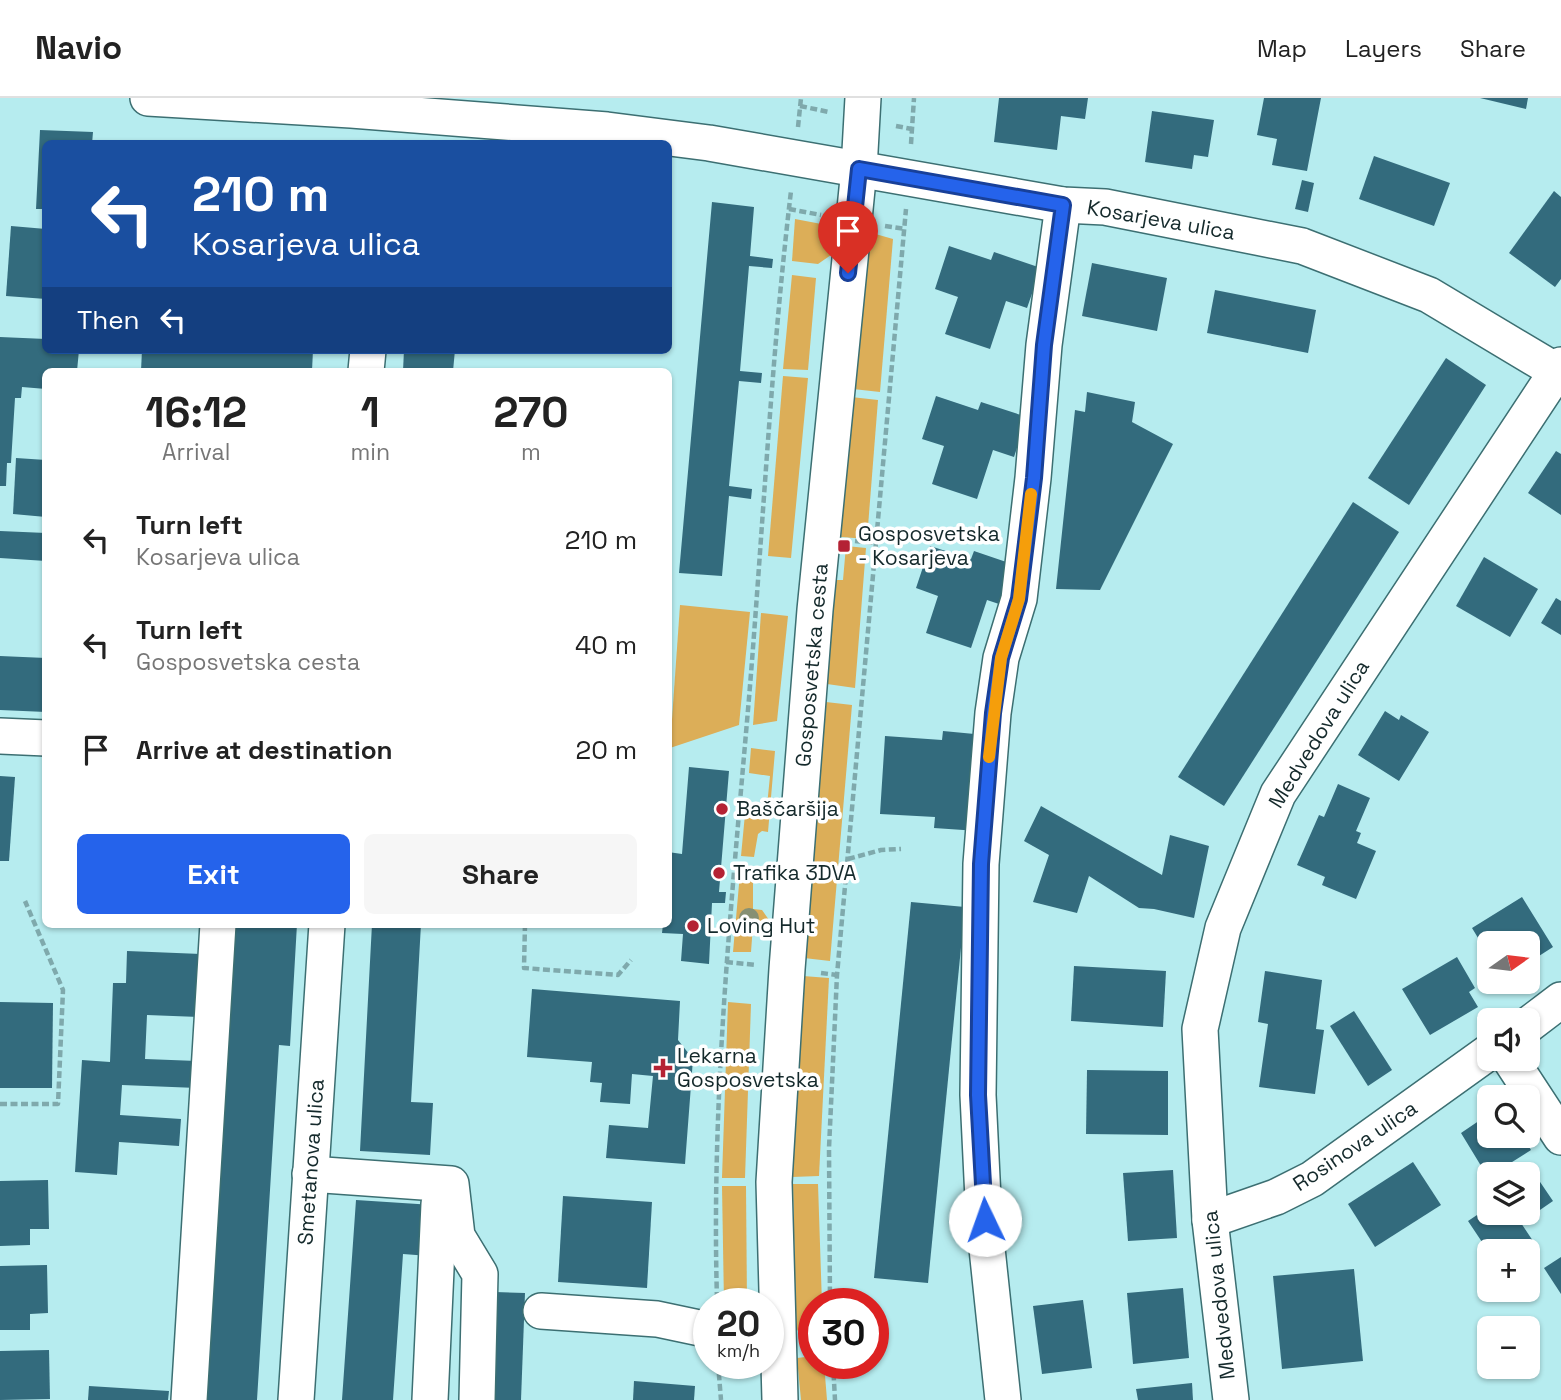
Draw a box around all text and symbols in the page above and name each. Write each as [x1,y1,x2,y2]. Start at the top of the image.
text: Navio [35,27,122,69]
text: Map [1257,33,1307,64]
text: Layers [1345,33,1422,64]
text: Share [1460,33,1526,64]
text: 210 m [192,163,329,225]
icon: left [77,168,168,259]
street label: Kosarjeva ulica [1085,193,1237,246]
pin [818,201,878,273]
icon: arrive [829,212,867,250]
text: Kosarjeva ulica [192,224,420,264]
icon: left [154,301,192,339]
text: Then [77,303,140,337]
text: 16:12 [146,386,247,439]
text: 1 [361,386,380,439]
text: 270 [494,386,568,439]
text: Arrival [162,437,230,467]
text: min [350,437,390,467]
text: m [521,437,541,467]
text: Turn left [136,508,243,542]
place label: Gosposvetska - Kosarjeva [858,520,1000,571]
icon: left [77,521,115,559]
text: 210 m [565,523,637,557]
marker: Gosposvetska - Kosarjeva [836,538,852,554]
text: Kosarjeva ulica [136,542,300,572]
street label: Gosposvetska cesta [789,562,834,768]
text: Turn left [136,613,243,647]
icon: left [77,626,115,664]
text: 40 m [575,628,637,662]
text: Gosposvetska cesta [136,647,360,677]
street label: Medvedova ulica [1262,655,1375,813]
icon: arrive [77,731,115,769]
text: Arrive at destination [136,733,393,767]
text: 20 m [576,733,637,767]
place label: Baščaršija [736,795,839,822]
marker: Baščaršija [714,801,730,817]
button: Exit [77,834,350,914]
button: Share [364,834,637,914]
place label: Trafika 3DVA [733,859,857,886]
marker: Trafika 3DVA [711,865,727,881]
place label: Loving Hut [707,912,815,939]
marker: Loving Hut [685,918,701,934]
north arrow [1477,931,1540,994]
map controls [1477,931,1540,1379]
button: sound [1477,1008,1540,1071]
place label: Lekarna Gosposvetska [677,1042,819,1093]
marker: Lekarna Gosposvetska [655,1060,671,1076]
street label: Smetanova ulica [291,1078,330,1246]
button: search [1477,1085,1540,1148]
street label: Rosinova ulica [1287,1094,1422,1197]
button: layers [1477,1162,1540,1225]
position arrow [948,1183,1022,1257]
street label: Medvedova ulica [1196,1209,1241,1381]
button: + [1477,1239,1540,1302]
speed limit sign: 30 [798,1288,889,1379]
text: 20 [717,1302,760,1346]
button: − [1477,1316,1540,1379]
text: km/h [717,1339,760,1362]

